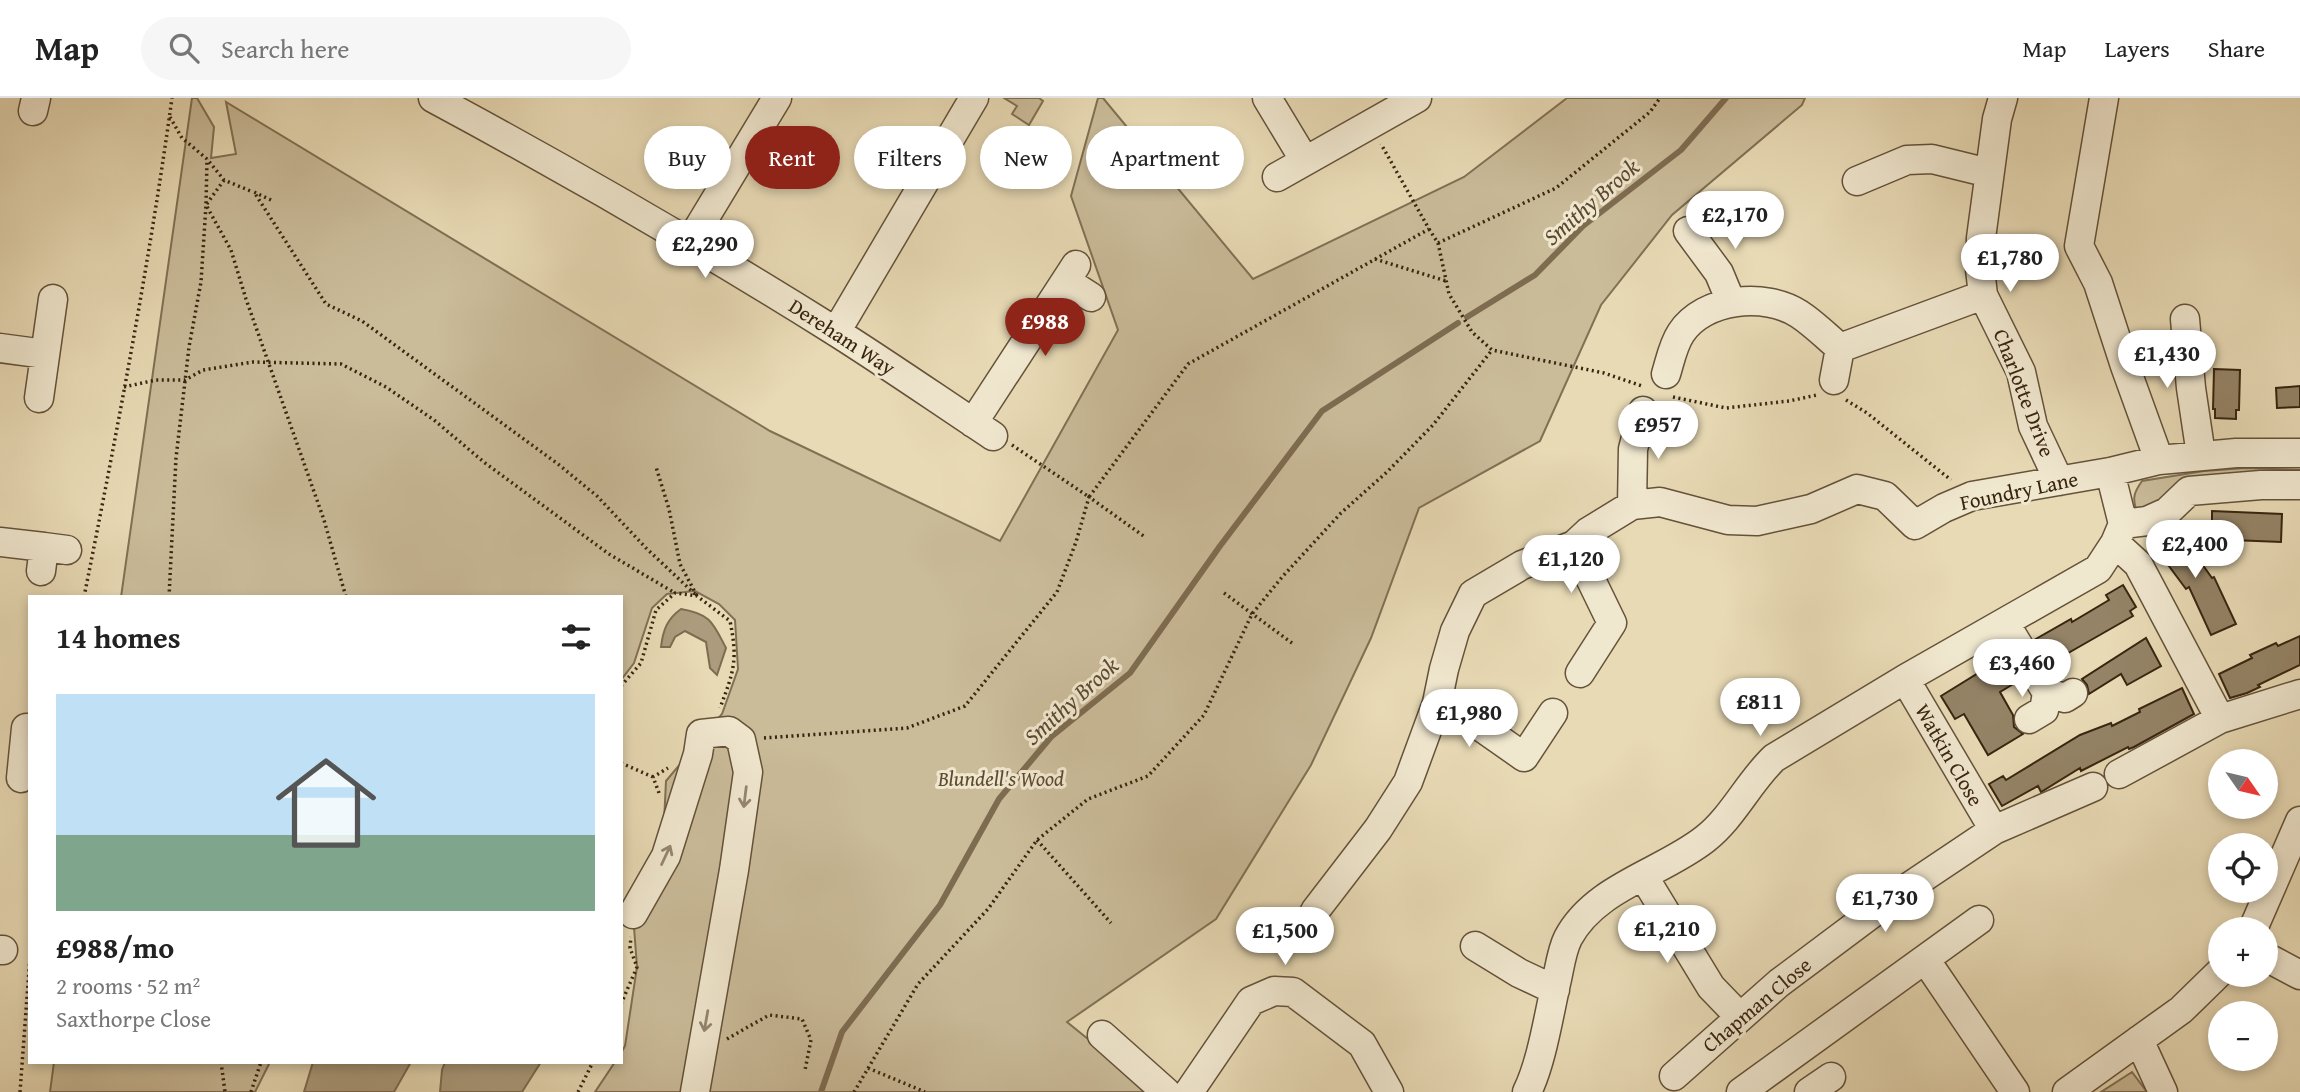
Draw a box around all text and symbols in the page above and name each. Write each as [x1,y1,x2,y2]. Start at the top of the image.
search box [141,17,631,80]
text: Map [35,24,99,72]
icon: search [165,29,203,67]
text: Search here [221,29,349,68]
text: Map [2023,31,2066,66]
text: Layers [2104,31,2170,66]
text: Share [2208,31,2265,66]
chip: Buy [644,126,731,189]
chip: Rent [745,126,840,189]
chip: Filters [854,126,966,189]
chip: New [980,126,1072,189]
chip: Apartment [1086,126,1244,189]
water label: Smithy Brook [1535,150,1646,253]
pin: £2,170 [1678,192,1792,251]
text: £2,170 [1702,197,1768,230]
pin: £2,290 [648,220,762,280]
text: £2,290 [672,226,738,259]
pin: £1,780 [1953,234,2067,294]
text: £1,780 [1977,240,2043,273]
street label: Dereham Way [783,290,902,383]
pin: £988 [1004,299,1086,358]
text: £988 [1021,304,1069,337]
street label: Charlotte Drive [1986,324,2063,461]
pin: £1,430 [2110,330,2224,390]
text: £1,430 [2134,336,2200,369]
pin: £957 [1617,402,1699,461]
text: £957 [1634,407,1682,440]
street label: Foundry Lane [1957,463,2081,518]
pin: £2,400 [2138,520,2252,580]
text: £2,400 [2162,526,2228,559]
pin: £1,120 [1514,536,1628,595]
text: £1,120 [1538,541,1604,574]
text: 14 homes [56,615,181,659]
icon: filters [557,618,595,656]
pin: £3,460 [1965,640,2079,699]
text: £3,460 [1989,645,2055,678]
water label: Smithy Brook [1016,649,1126,752]
pin: £811 [1719,678,1801,738]
text: £811 [1736,684,1784,717]
pin: £1,980 [1412,690,1526,749]
text: £1,980 [1436,695,1502,728]
street label: Watkin Close [1908,698,1991,812]
icon: home [263,740,389,866]
north arrow [2208,749,2278,819]
map controls [2208,749,2278,1071]
park label: Blundell's Wood [937,763,1064,794]
one-way arrow [738,785,751,808]
button: locate [2208,833,2278,903]
one-way arrow [660,845,673,866]
pin: £1,730 [1828,874,1942,934]
text: £1,730 [1852,880,1918,913]
pin: £1,210 [1610,906,1724,965]
pin: £1,500 [1228,908,1342,967]
text: £1,210 [1634,911,1700,944]
text: £1,500 [1252,913,1318,946]
button: + [2208,917,2278,987]
text: £988/mo [56,925,174,969]
street label: Chapman Close [1695,950,1818,1060]
text: 2 rooms · 52 m² [56,969,200,1002]
button: − [2208,1001,2278,1071]
text: Saxthorpe Close [56,1002,211,1035]
one-way arrow [699,1009,712,1032]

